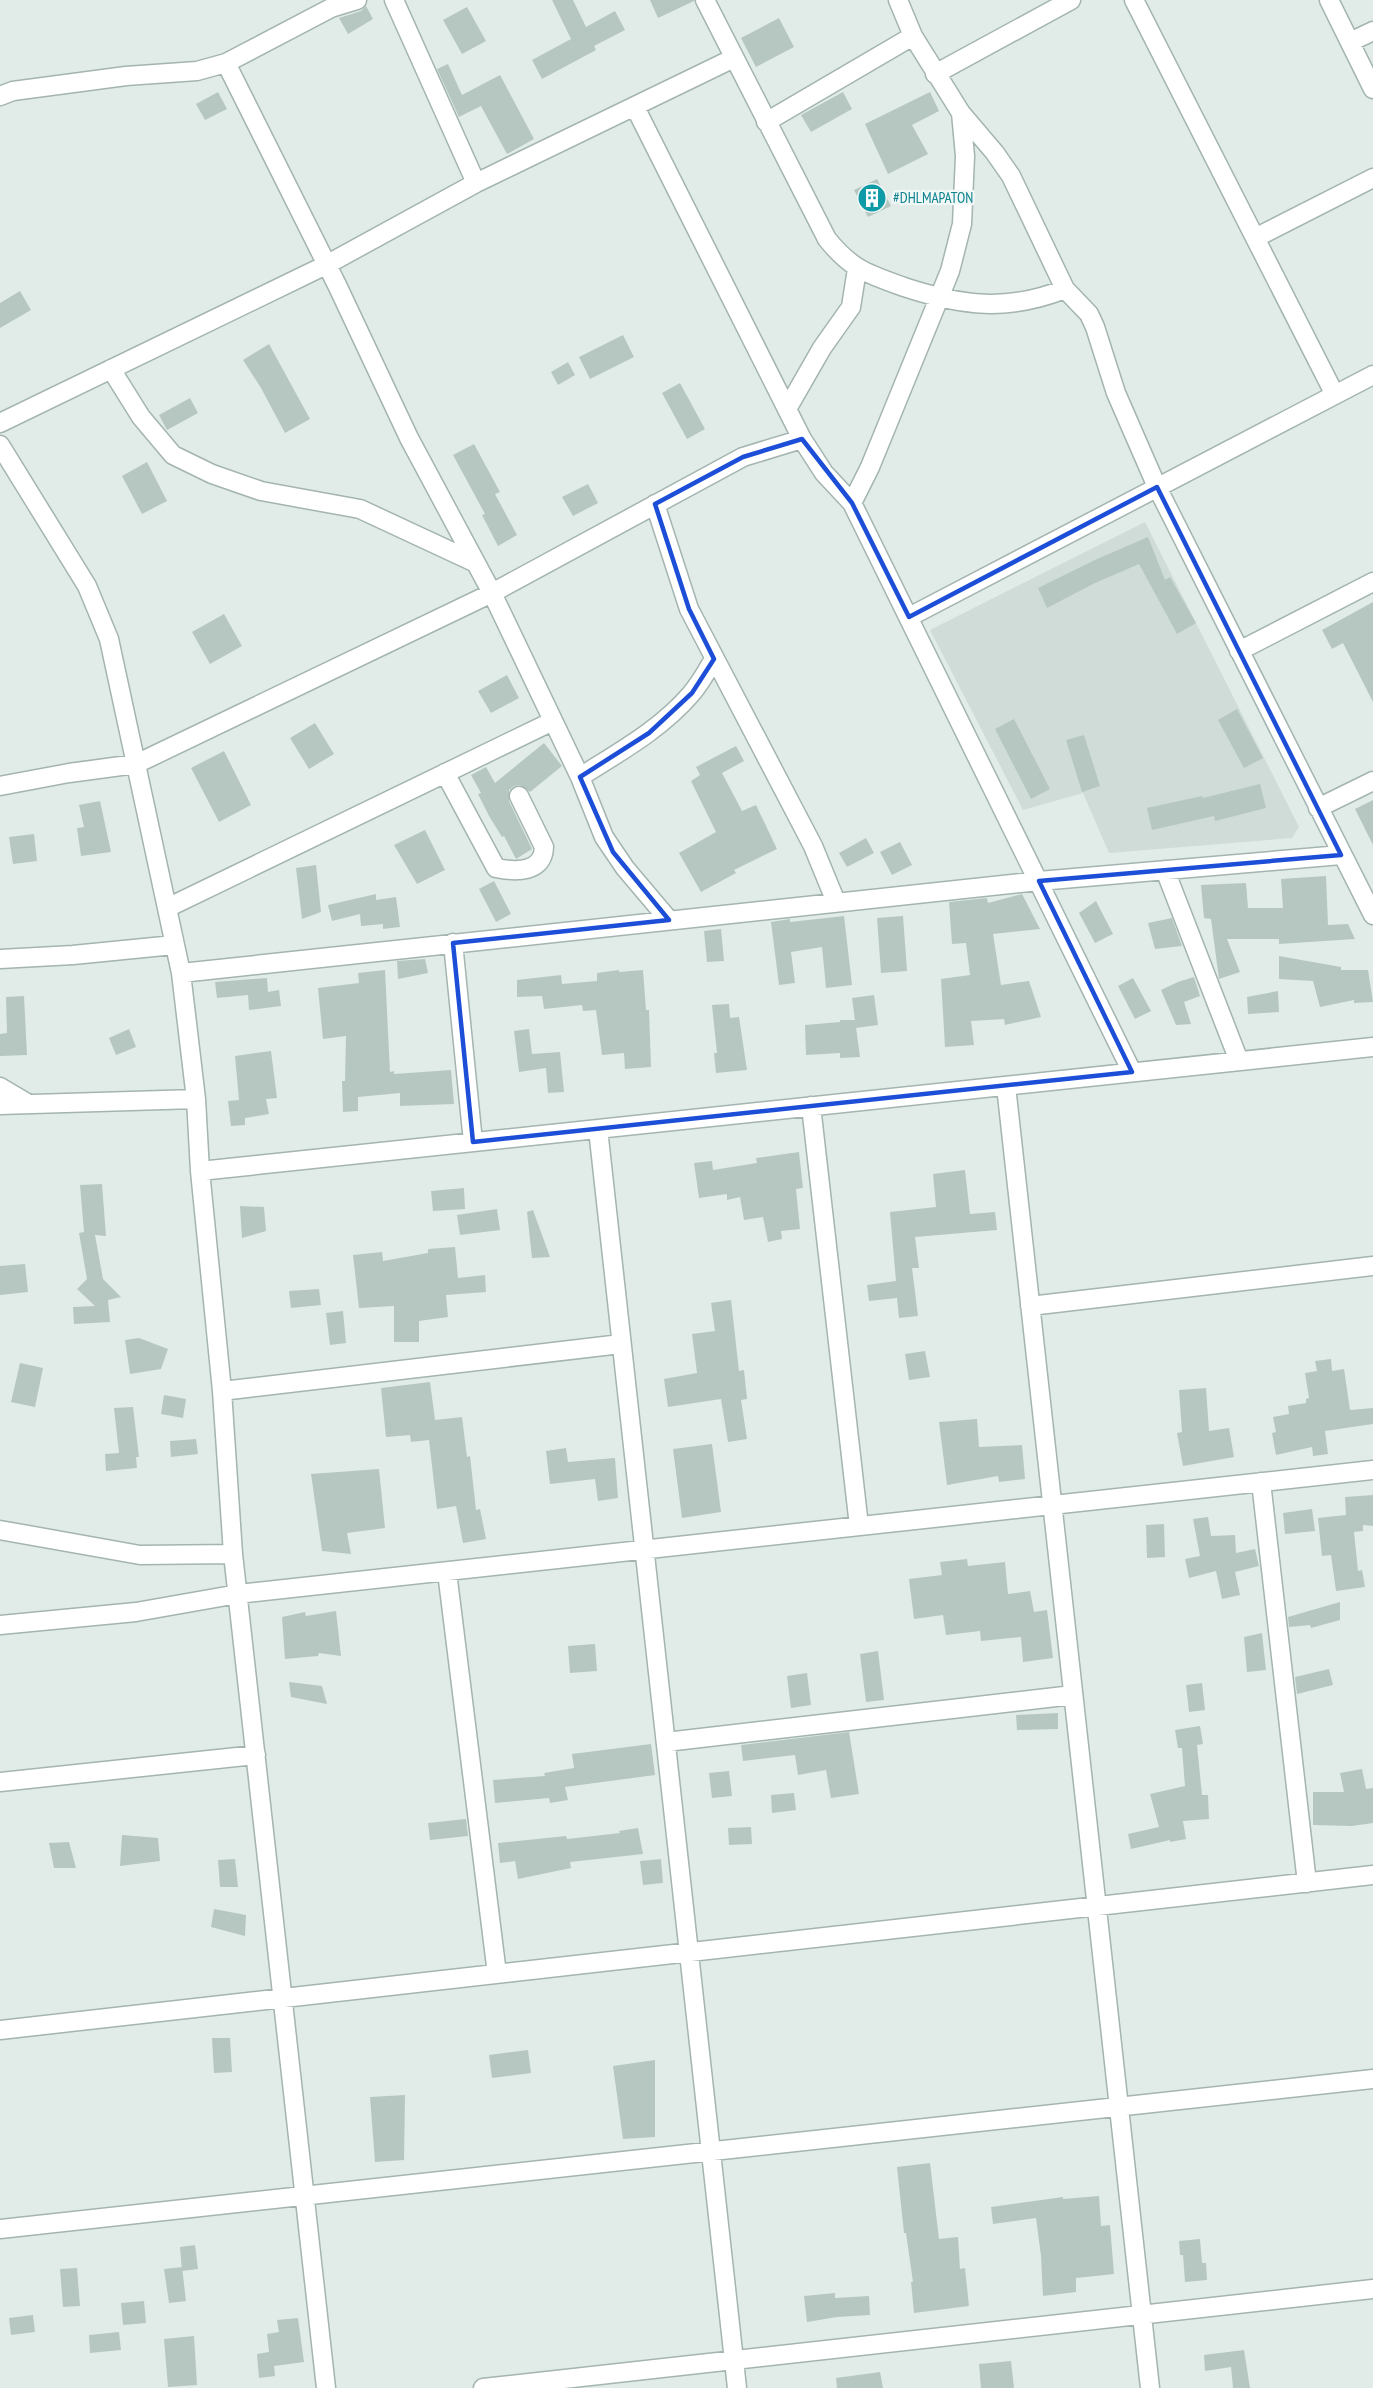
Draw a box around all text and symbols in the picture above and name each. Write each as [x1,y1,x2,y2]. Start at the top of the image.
building icon: #DHLMAPATON [856,182,888,214]
place label: #DHLMAPATON [893,188,973,207]

